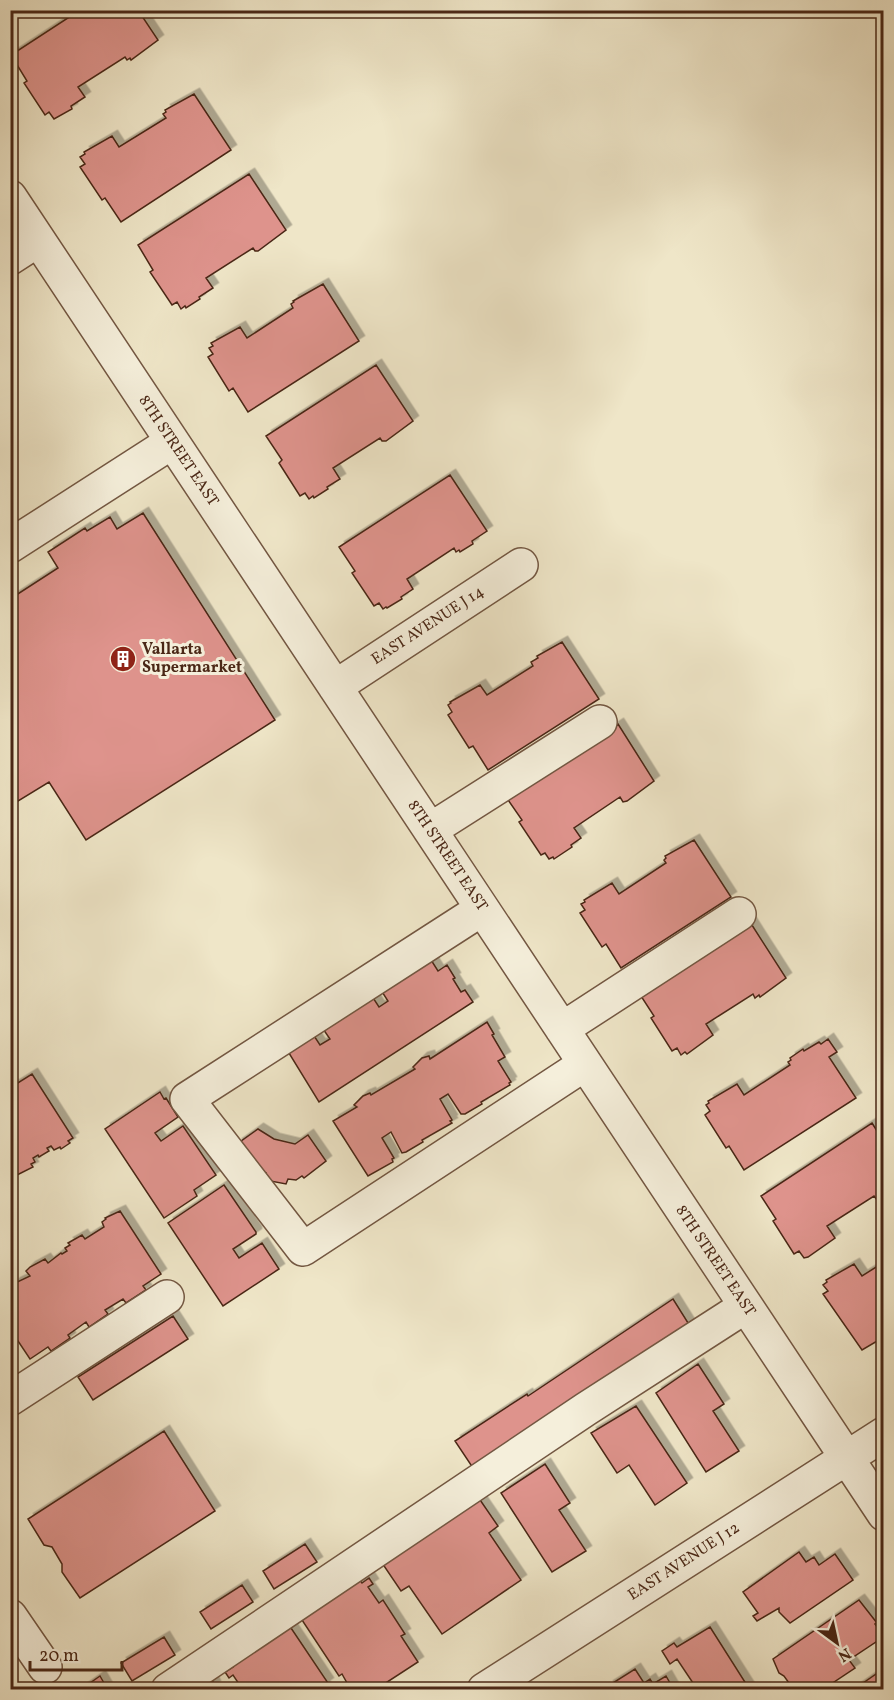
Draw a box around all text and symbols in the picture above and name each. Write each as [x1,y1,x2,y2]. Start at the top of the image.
street label: 8TH STREET EAST [133,391,223,511]
street label: EAST AVENUE J 14 [367,581,489,671]
place label: Vallarta Supermarket [142,639,242,679]
building icon: Vallarta Supermarket [108,644,138,674]
street label: 8TH STREET EAST [402,796,492,916]
street label: 8TH STREET EAST [670,1201,760,1321]
street label: EAST AVENUE J 12 [624,1518,744,1606]
north arrow [807,1613,867,1673]
scale bar [30,1634,122,1672]
text: N [833,1642,855,1666]
text: 20 m [39,1644,79,1669]

